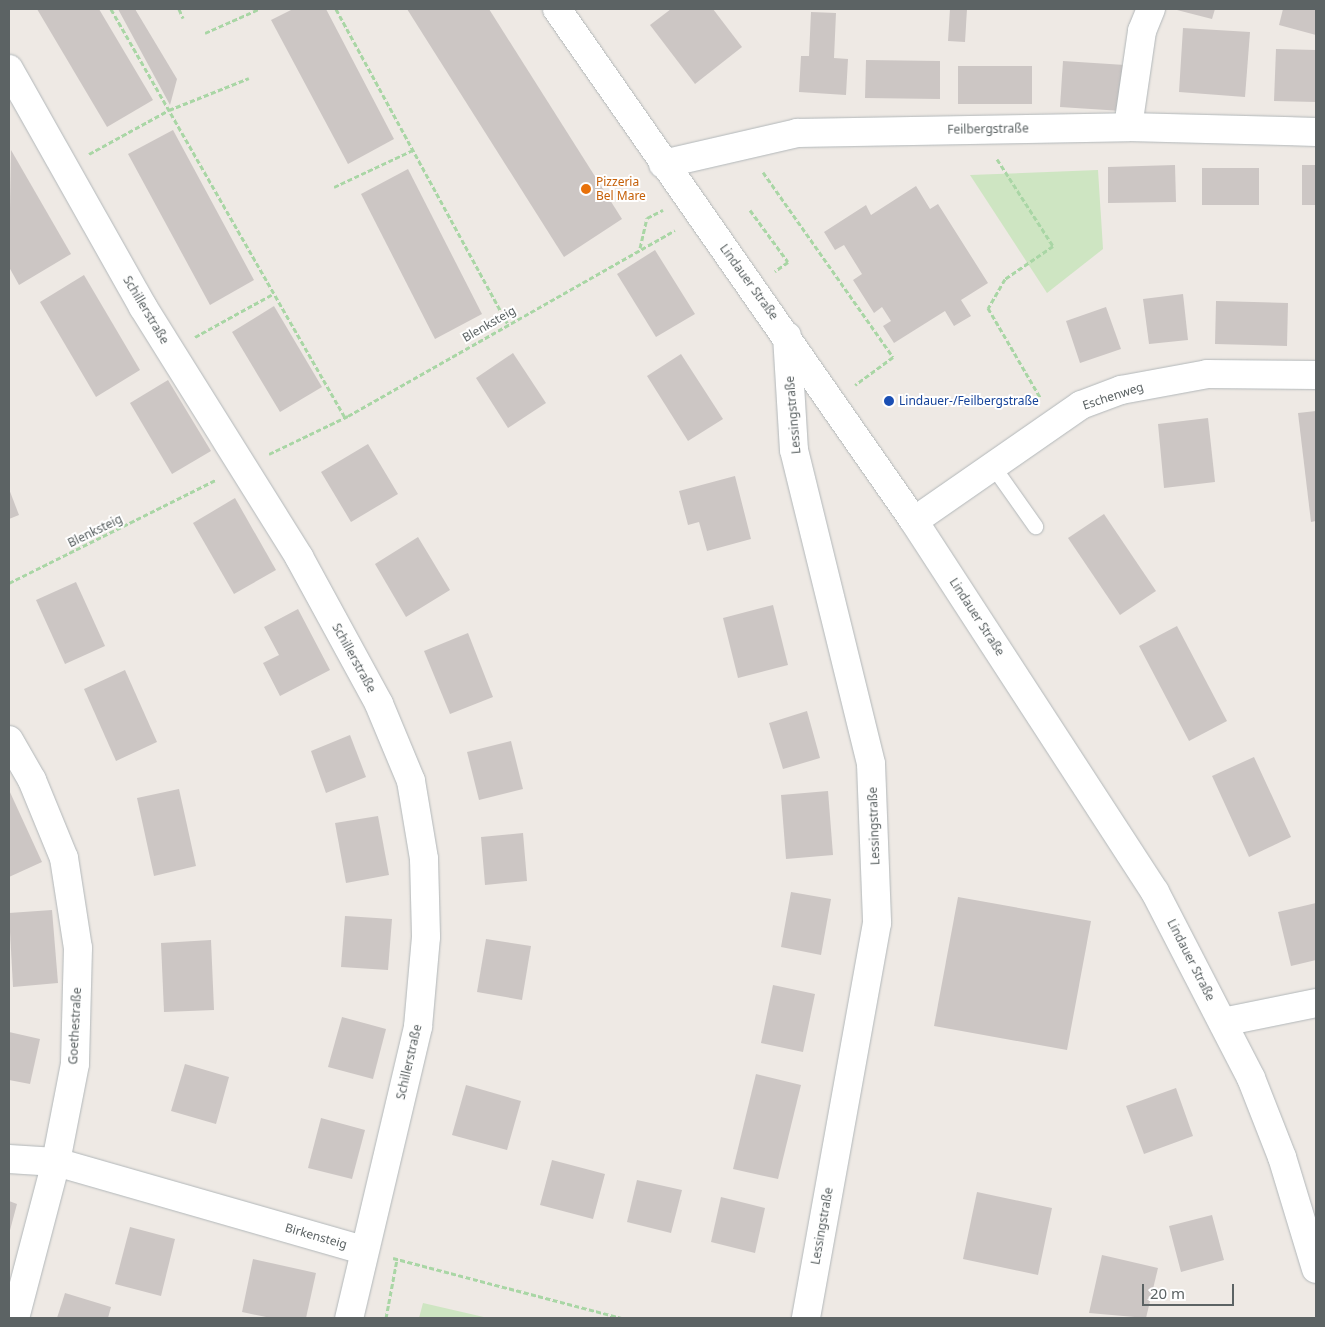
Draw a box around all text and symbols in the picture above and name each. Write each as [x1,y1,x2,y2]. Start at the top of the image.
street label: Feilbergstraße [947,121,1029,137]
place label: Pizzeria Bel Mare [596,175,646,203]
marker: Pizzeria Bel Mare [580,183,592,195]
street label: Lindauer Straße [717,241,781,323]
street label: Schillerstraße [120,273,172,347]
street label: Blenksteig [460,303,518,345]
street label: Lessingstraße [782,375,804,455]
street label: Eschenweg [1081,379,1145,413]
place label: Lindauer-/Feilbergstraße [899,394,1039,408]
marker: Lindauer-/Feilbergstraße [883,395,895,407]
street label: Blenksteig [65,512,125,550]
street label: Lindauer Straße [946,575,1008,659]
street label: Schillerstraße [329,621,379,695]
street label: Lessingstraße [865,787,883,865]
street label: Lindauer Straße [1164,917,1218,1003]
street label: Goethestraße [66,987,84,1065]
street label: Schillerstraße [393,1023,425,1101]
street label: Lessingstraße [808,1186,836,1266]
street label: Birkensteig [283,1220,349,1252]
scale bar [1145,1274,1238,1306]
text: 20 m [1150,1283,1185,1303]

